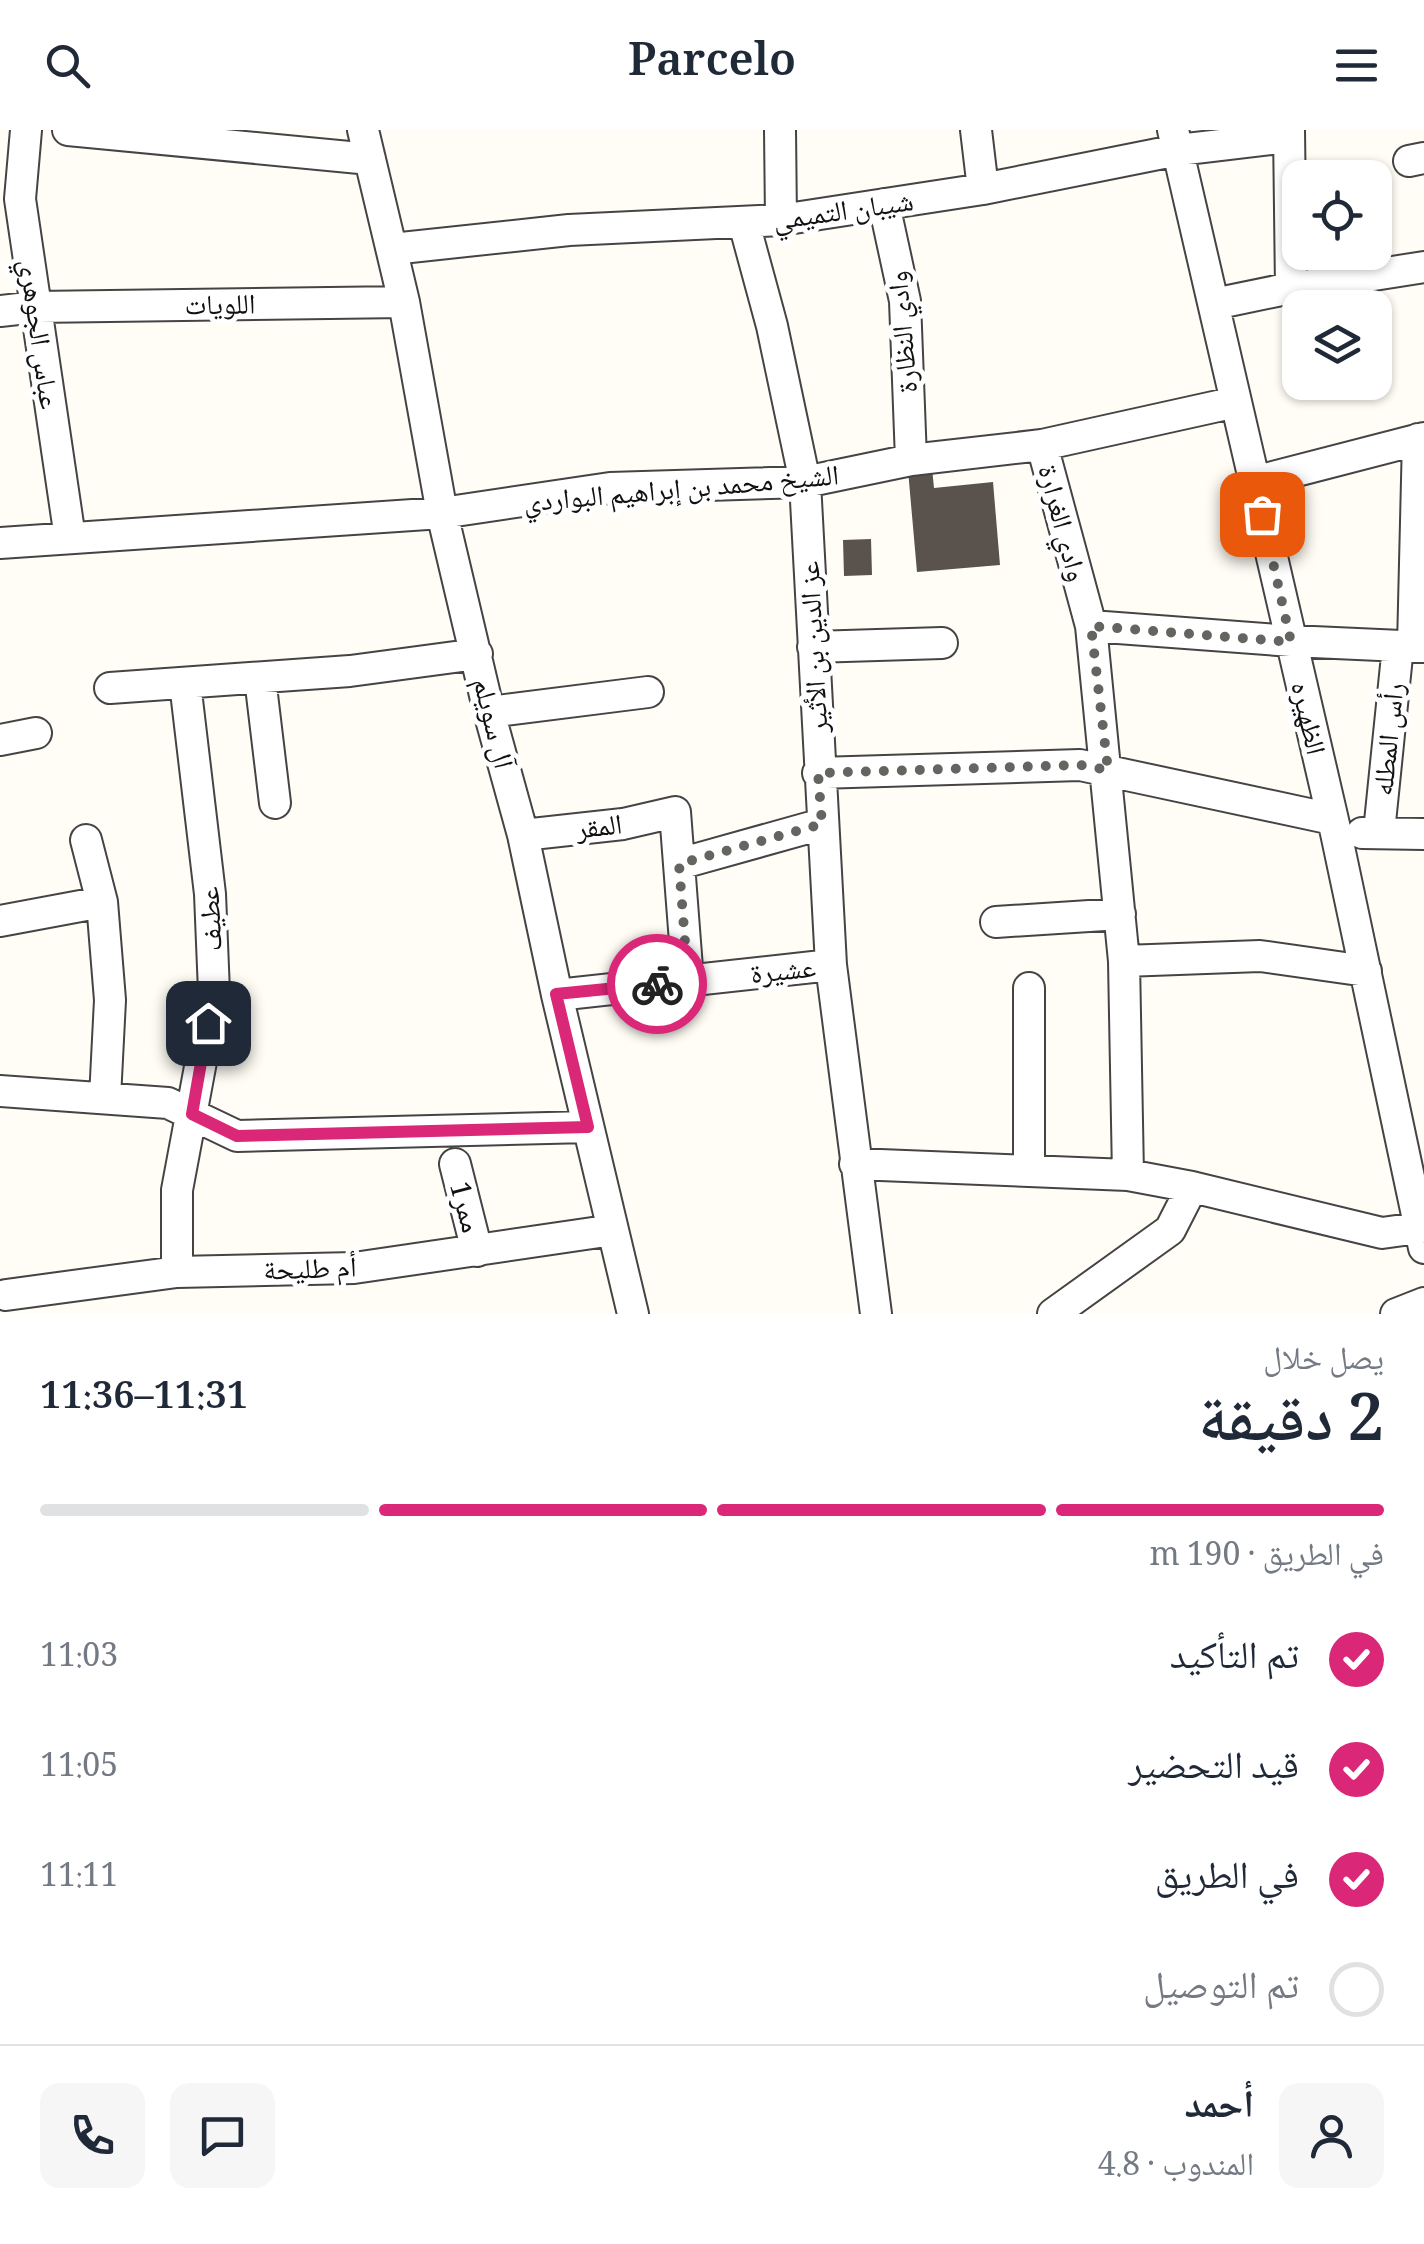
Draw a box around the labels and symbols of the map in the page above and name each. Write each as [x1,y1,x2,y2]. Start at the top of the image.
street label: شيبان التميمي [770,180,917,248]
street label: عباس الجوهري [2,256,70,413]
street label: وادي النظارة [877,269,935,395]
street label: اللويات [184,283,256,333]
street label: الشيخ محمد بن إبراهيم البواردي [522,454,841,530]
street label: وادي الغرارة [1021,460,1098,588]
pin [1220,472,1305,557]
street label: عز الدين بن الأثير [789,560,846,735]
street label: آل سويلم [456,673,525,775]
street label: الظهيره [1273,678,1337,760]
street label: رأس المطله [1362,681,1422,798]
street label: المقر [573,803,625,857]
street label: عطيف [188,885,240,952]
courier [607,934,707,1034]
street label: عشيرة [748,947,819,1001]
pin [166,981,251,1066]
street label: ممر1 [432,1177,492,1239]
street label: أم طليحة [263,1246,358,1298]

